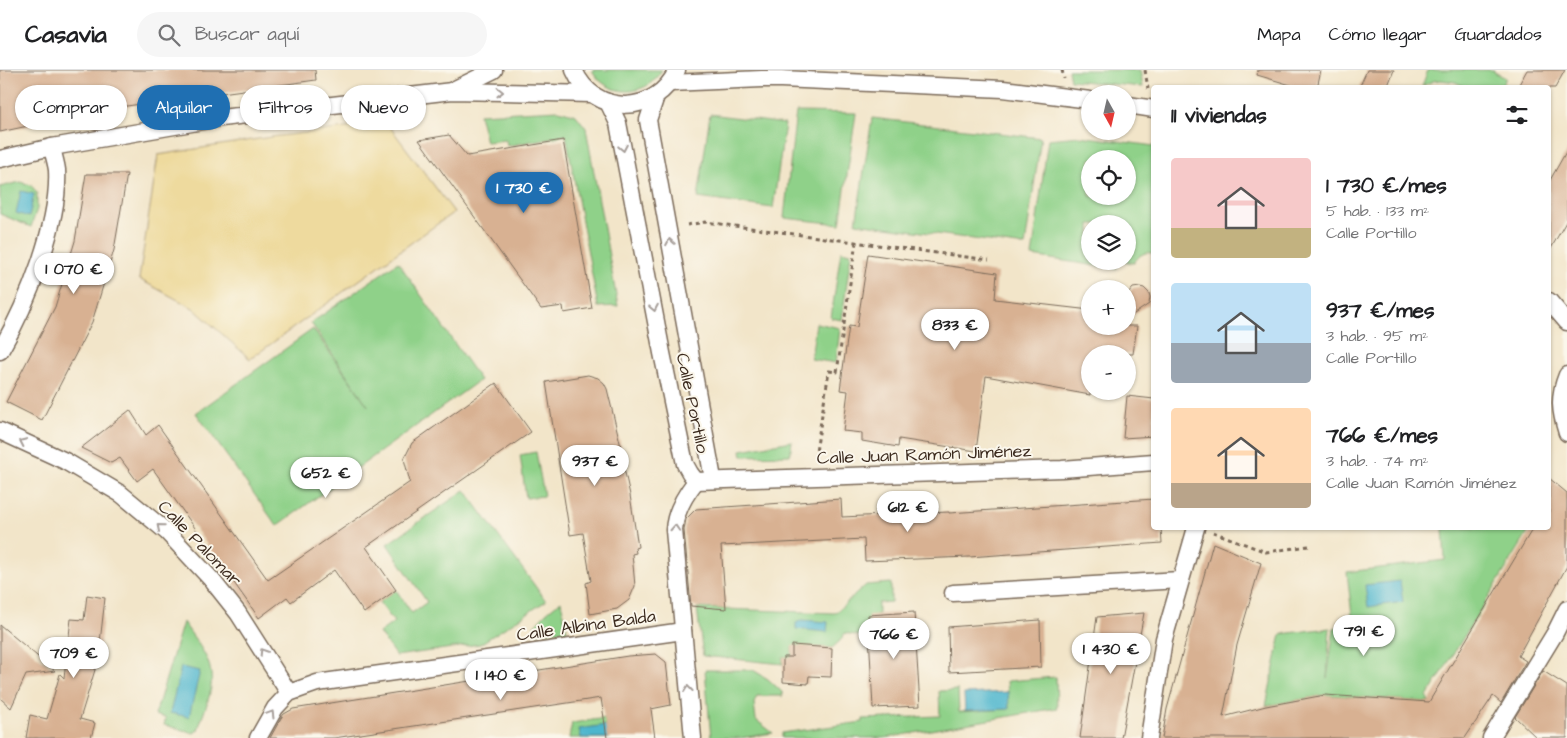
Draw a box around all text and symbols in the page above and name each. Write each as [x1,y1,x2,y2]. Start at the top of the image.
search box [137,12,487,57]
text: Casavia [25,18,107,52]
icon: search [155,21,183,49]
text: Buscar aquí [195,21,299,48]
text: Mapa [1257,22,1301,47]
text: Cómo llegar [1329,22,1427,47]
text: Guardados [1455,22,1542,47]
chip: Comprar [15,85,127,130]
chip: Alquilar [137,85,230,130]
chip: Filtros [240,85,331,130]
chip: Nuevo [341,85,426,130]
north arrow [1081,85,1136,140]
map controls [1081,85,1136,400]
one-way arrow [497,87,505,97]
text: 11 viviendas [1171,101,1267,130]
icon: filters [1503,101,1531,129]
one-way arrow [617,144,627,153]
button: locate [1081,150,1136,205]
text: 1 730 €/mes [1326,171,1447,200]
pin: 1 730 € [478,172,570,214]
text: 1 730 € [496,177,552,199]
icon: home [1211,178,1271,238]
text: 5 hab. · 133 m² [1326,200,1429,222]
button: layers [1081,215,1136,270]
text: Calle Portillo [1326,222,1417,244]
one-way arrow [665,237,675,246]
pin: 1 070 € [28,252,120,295]
text: 1 070 € [45,258,103,280]
button: + [1081,280,1136,335]
text: 937 €/mes [1326,296,1434,325]
one-way arrow [648,303,658,312]
icon: home [1211,303,1271,363]
pin: 833 € [920,308,990,351]
text: 833 € [932,314,978,336]
text: 3 hab. · 95 m² [1326,325,1428,347]
button: − [1081,345,1136,400]
text: Calle Portillo [1326,347,1417,369]
street label: Calle Portillo [670,351,715,456]
text: 766 €/mes [1326,421,1438,450]
icon: home [1211,428,1271,488]
one-way arrow [19,438,28,448]
street label: Calle Juan Ramón Jiménez [816,438,1032,471]
pin: 937 € [560,444,630,487]
text: 937 € [572,450,618,472]
text: 3 hab. · 74 m² [1326,450,1429,472]
pin: 652 € [291,456,361,499]
text: 652 € [301,462,351,484]
text: Calle Juan Ramón Jiménez [1326,472,1517,494]
pin: 612 € [873,490,943,533]
street label: Calle Palomar [152,495,247,592]
text: 612 € [888,496,928,518]
one-way arrow [670,523,681,531]
one-way arrow [157,524,166,533]
street label: Calle Albina Balda [515,603,657,648]
pin: 791 € [1329,614,1399,657]
pin: 766 € [859,618,929,660]
text: 791 € [1344,620,1384,642]
text: 766 € [869,623,919,645]
pin: 1 430 € [1065,632,1157,675]
pin: 709 € [39,636,109,679]
text: 1 430 € [1083,638,1139,660]
text: 709 € [50,642,98,664]
one-way arrow [260,648,269,658]
pin: 1 140 € [455,658,547,701]
text: 1 140 € [476,664,526,686]
one-way arrow [683,685,694,693]
one-way arrow [265,710,275,719]

